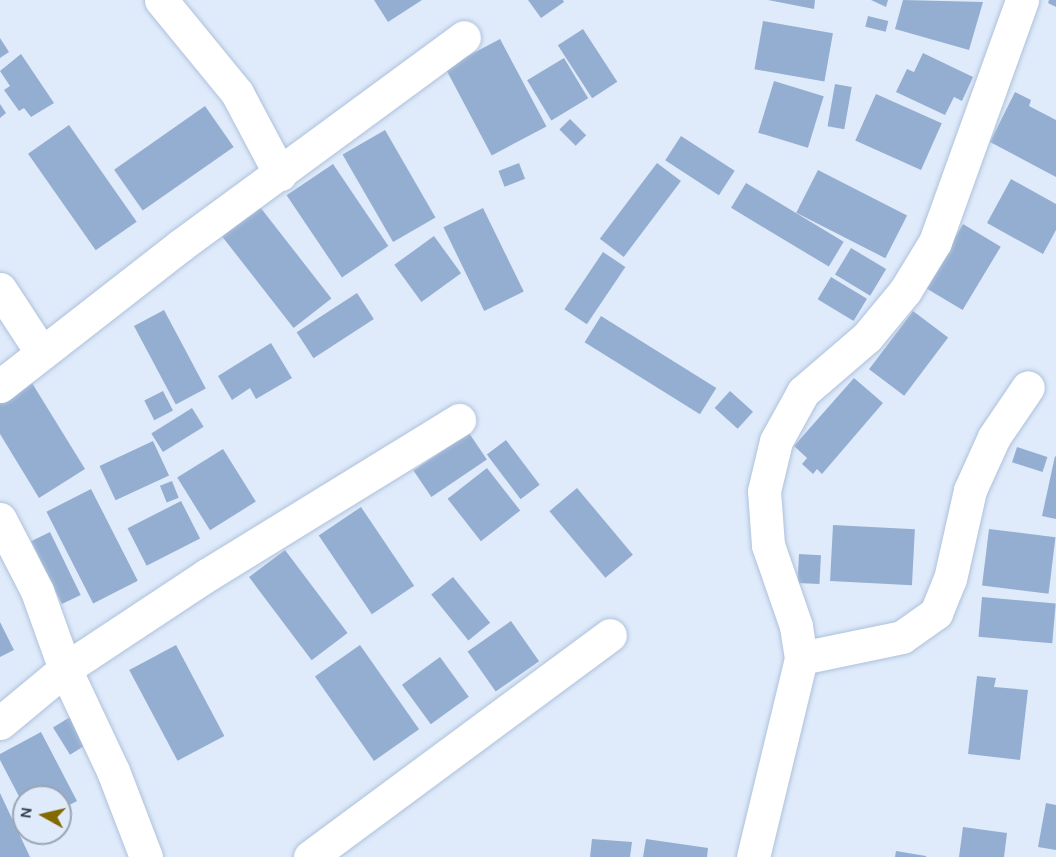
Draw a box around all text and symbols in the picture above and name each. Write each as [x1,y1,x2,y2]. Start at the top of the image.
north arrow [12,785,72,845]
text: N [15,806,36,820]

